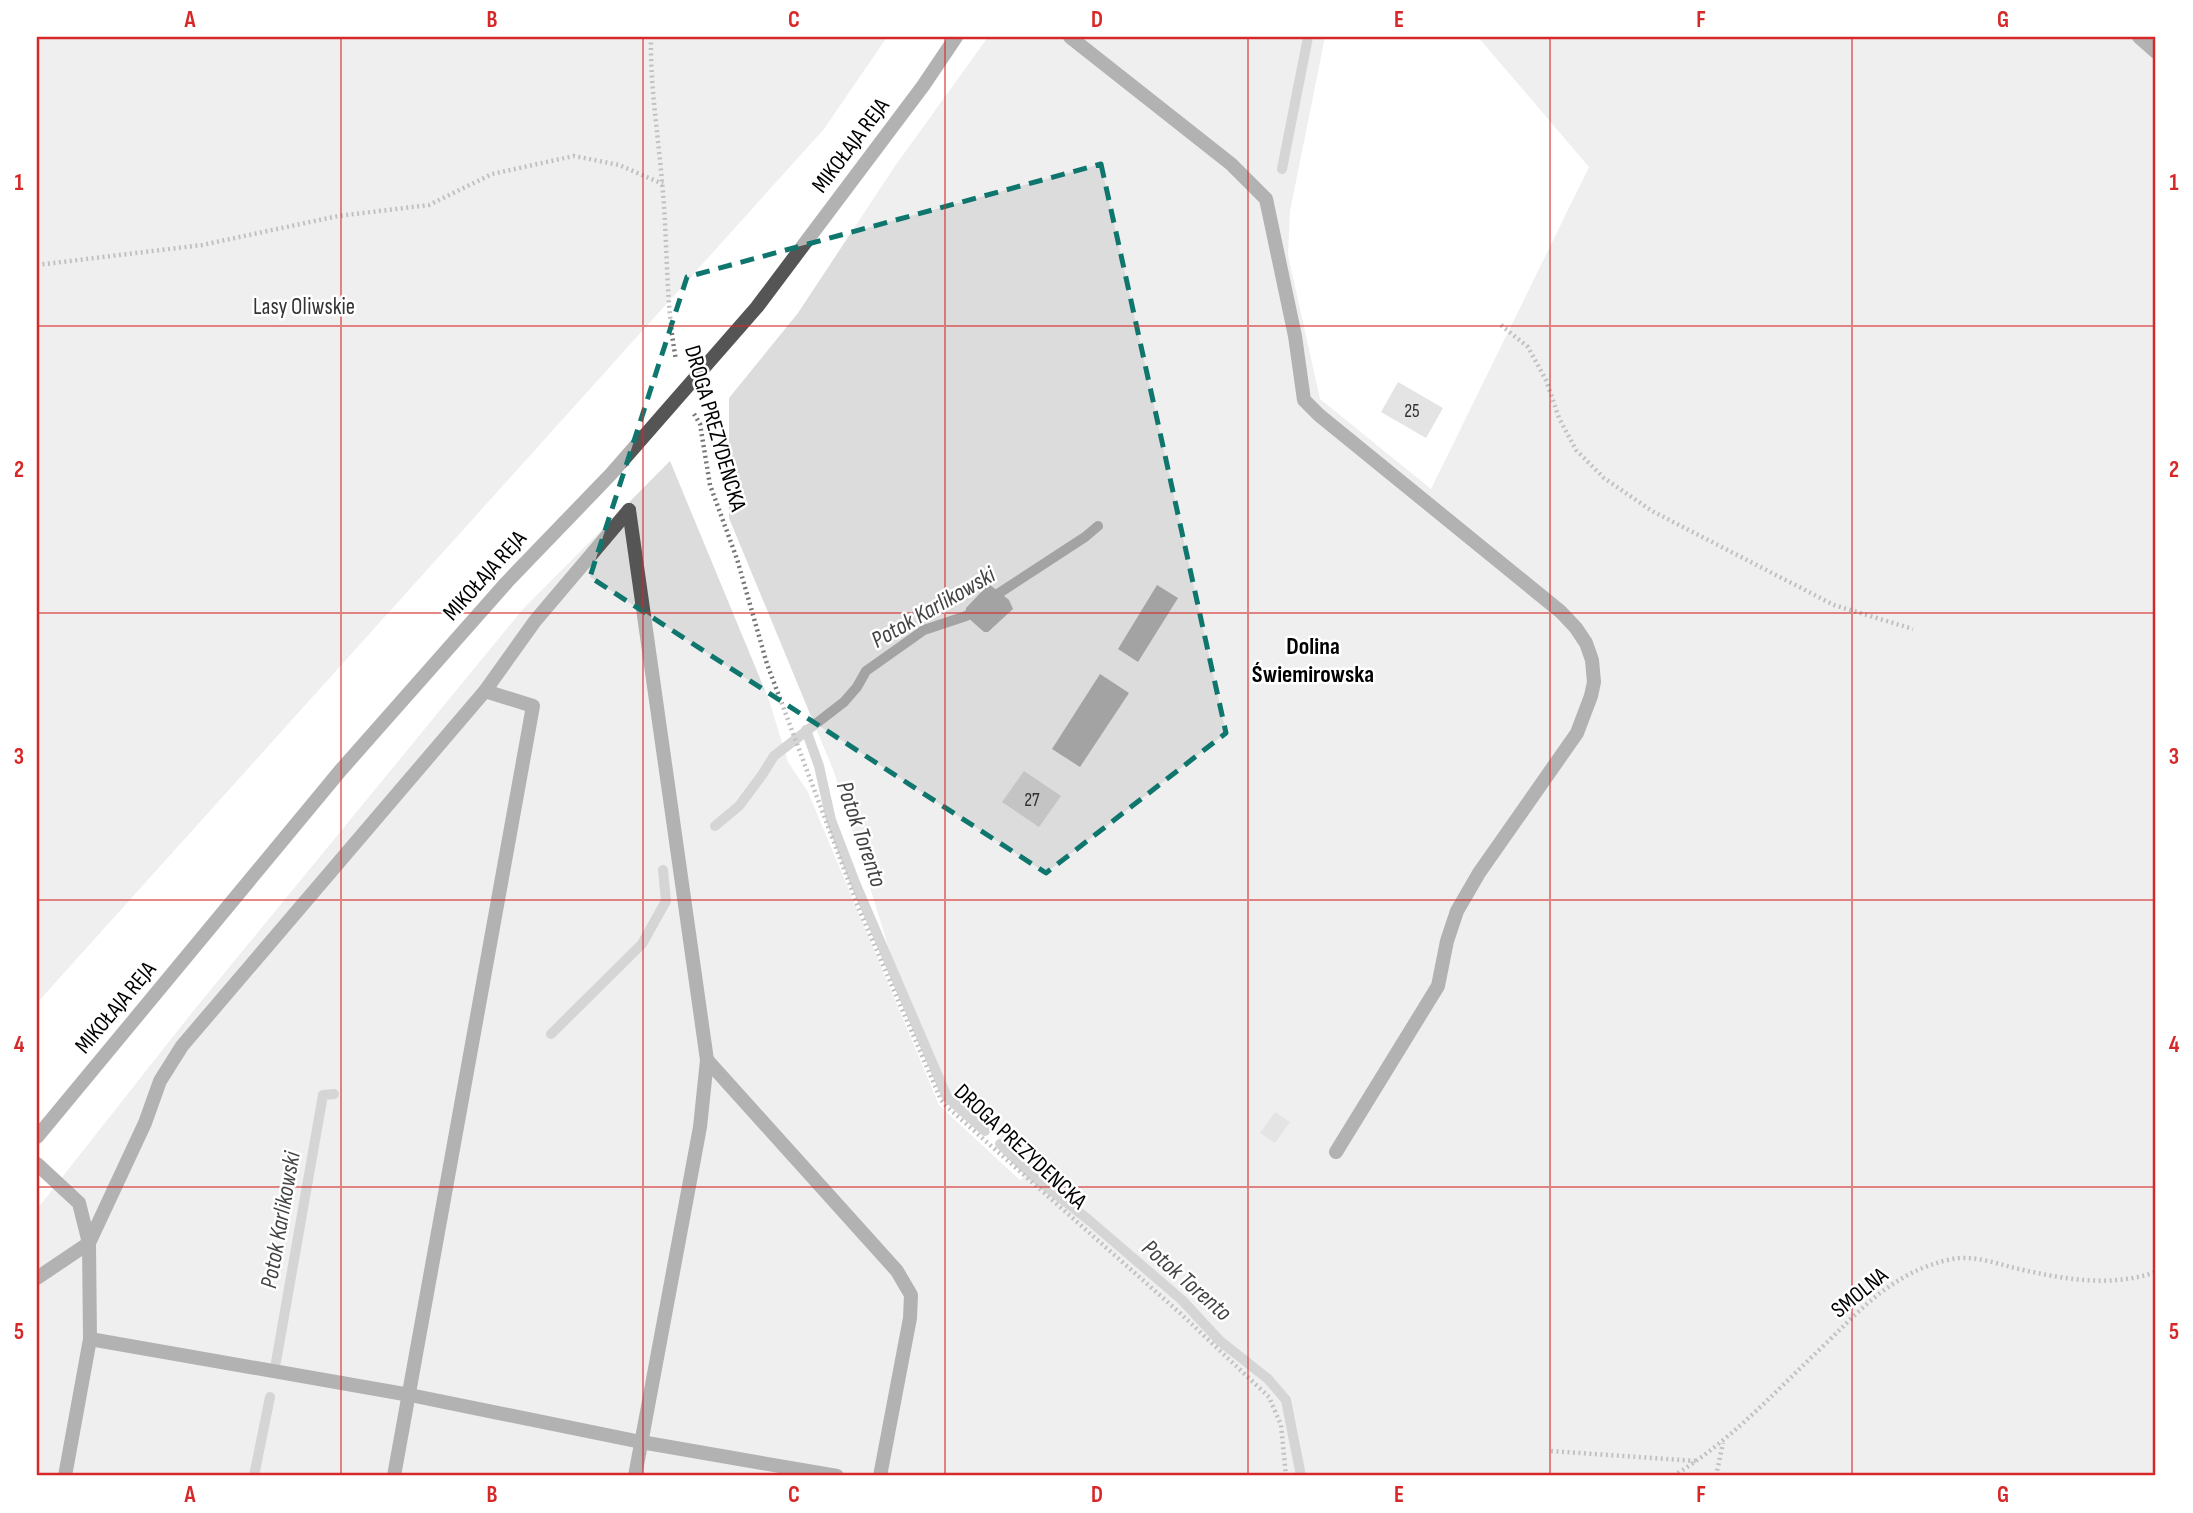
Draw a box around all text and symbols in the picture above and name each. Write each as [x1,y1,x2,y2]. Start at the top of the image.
text: A [184,6,197,34]
text: B [487,6,498,34]
text: C [788,6,800,34]
text: D [1091,6,1103,34]
text: E [1394,6,1404,34]
text: F [1696,6,1706,34]
text: G [1997,6,2009,34]
street label: MIKOŁAJA REJA [806,93,896,199]
text: 1 [14,169,24,197]
text: 1 [2169,169,2179,197]
park label: Lasy Oliwskie [253,293,355,321]
street label: DROGA PREZYDENCKA [678,342,752,515]
house number: 25 [1404,400,1420,423]
text: 2 [14,456,24,484]
text: 2 [2169,456,2179,484]
street label: MIKOŁAJA REJA [437,525,533,626]
water label: Potok Karlikowski [866,560,1001,655]
district label: Dolina Świemirowska [1252,632,1374,689]
text: 3 [14,743,24,771]
text: 3 [2169,743,2179,771]
water label: Potok Torento [830,778,893,891]
house number: 27 [1024,789,1040,812]
street label: MIKOŁAJA REJA [69,956,162,1059]
text: 4 [14,1031,25,1059]
text: 4 [2169,1031,2180,1059]
street label: DROGA PREZYDENCKA [948,1078,1093,1215]
water label: Potok Karlikowski [254,1149,307,1291]
water label: Potok Torento [1136,1234,1238,1327]
street label: SMOLNA [1826,1261,1894,1324]
text: 5 [14,1318,24,1346]
text: 5 [2169,1318,2179,1346]
text: A [184,1481,197,1509]
text: B [487,1481,498,1509]
text: C [788,1481,800,1509]
text: D [1091,1481,1103,1509]
text: E [1394,1481,1404,1509]
text: F [1696,1481,1706,1509]
text: G [1997,1481,2009,1509]

